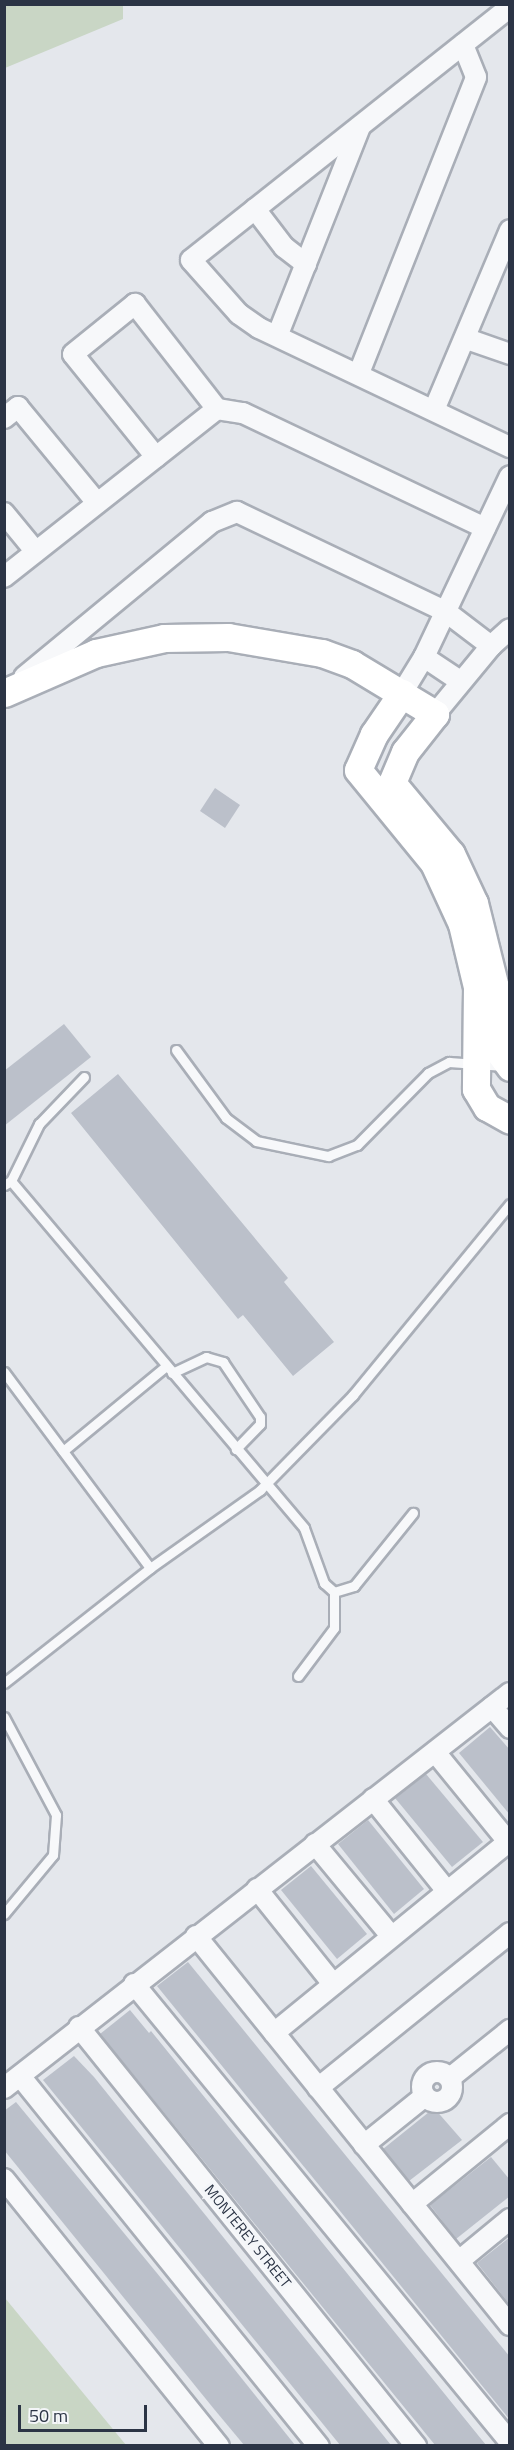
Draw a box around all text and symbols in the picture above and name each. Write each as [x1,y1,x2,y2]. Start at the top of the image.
street label: MONTEREY STREET [201,2181,295,2291]
scale bar [21,2393,150,2431]
text: 50 m [29,2402,68,2429]

